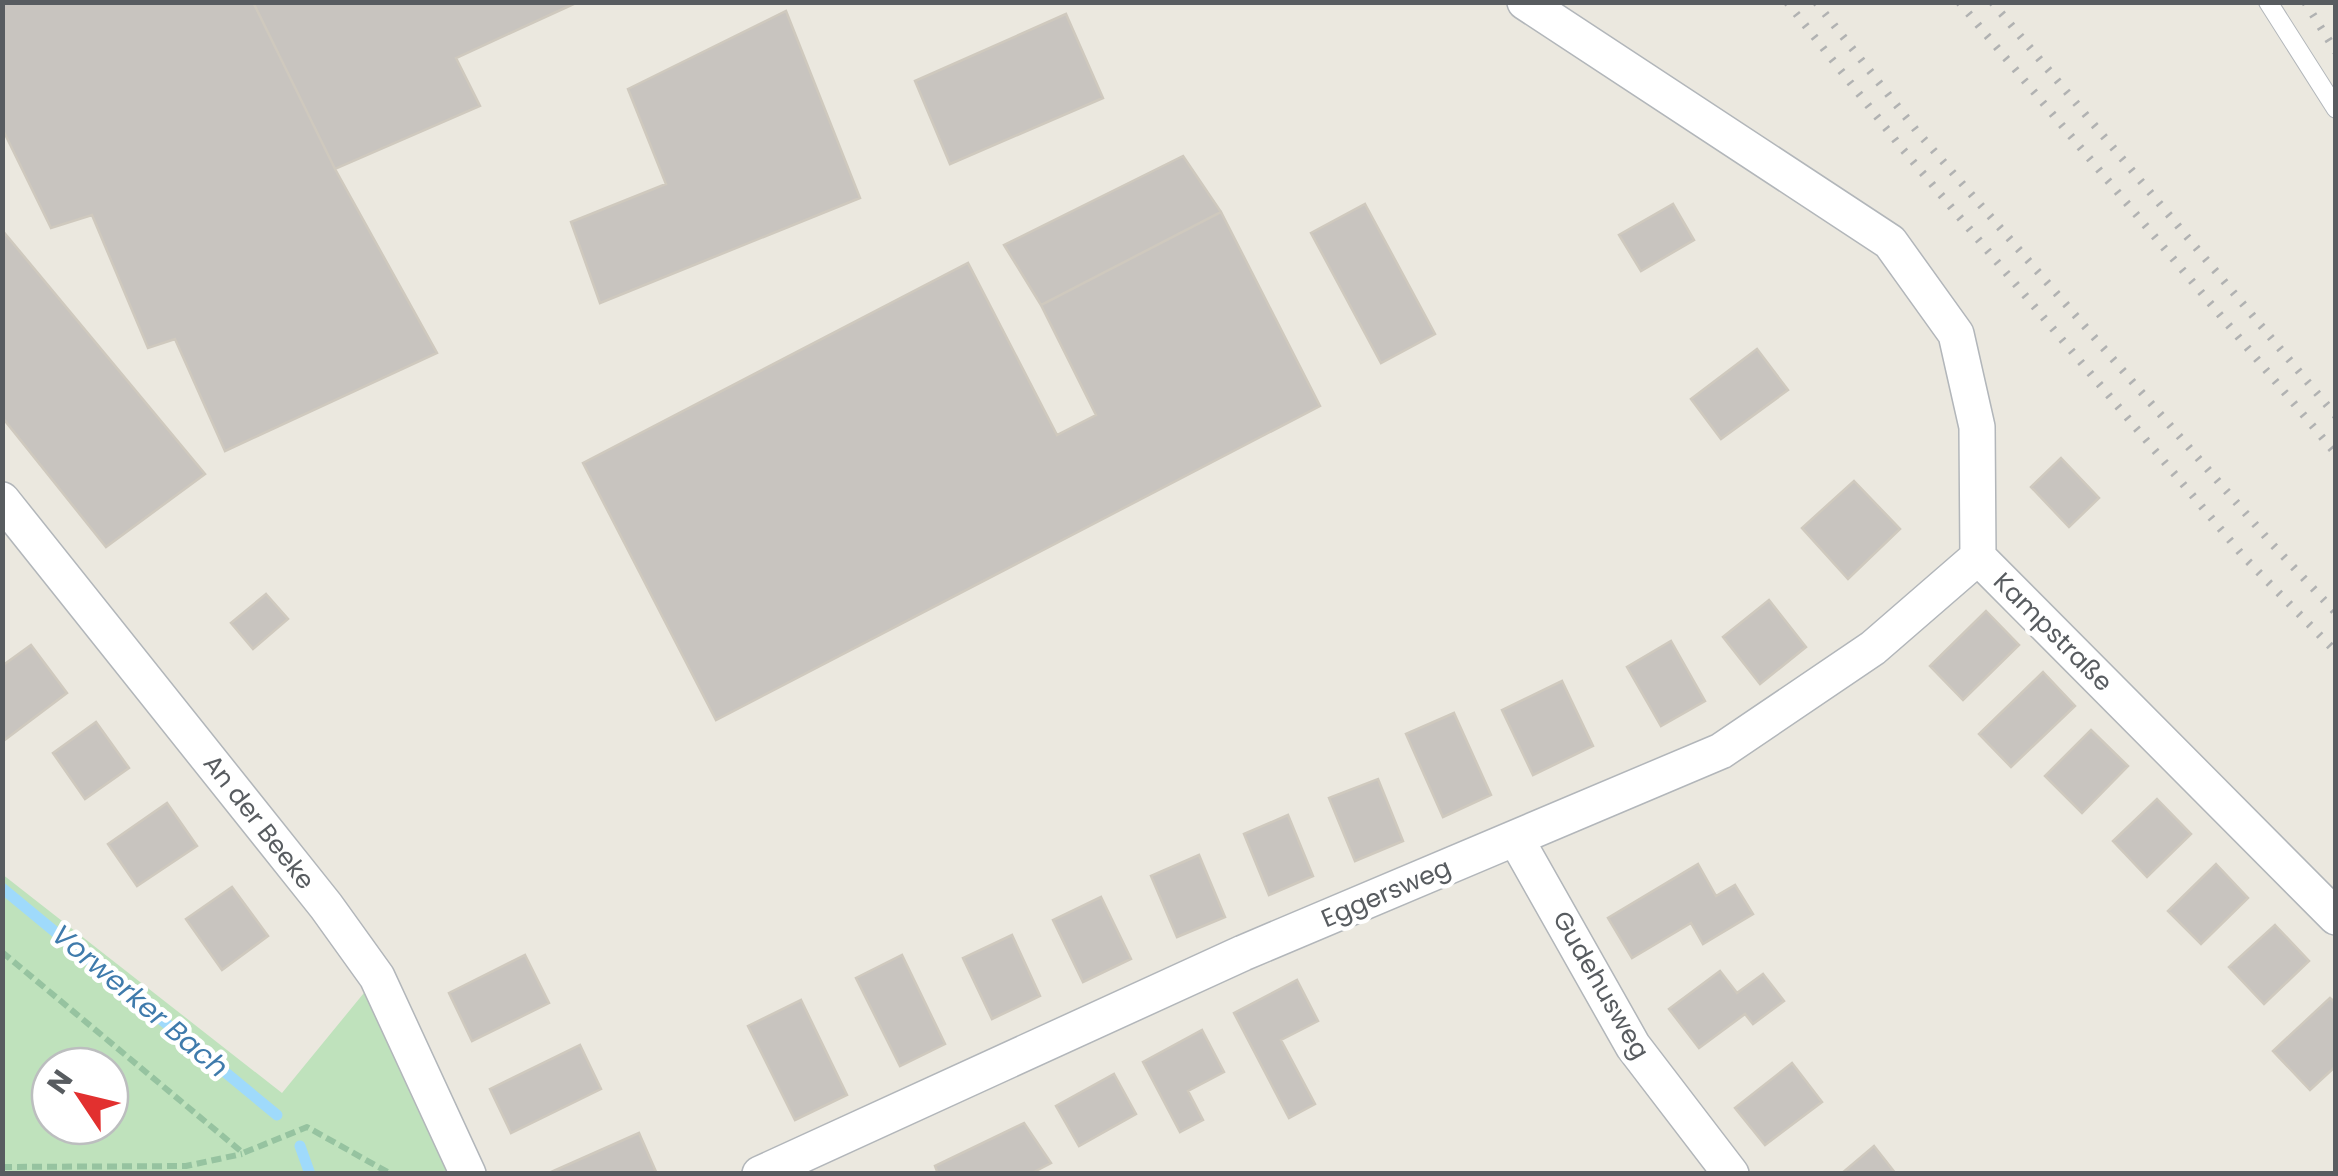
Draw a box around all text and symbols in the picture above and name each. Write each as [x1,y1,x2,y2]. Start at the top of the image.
street label: Kampstraße [1986,565,2120,699]
street label: An der Beeke [195,747,323,897]
street label: Eggersweg [1316,850,1456,936]
street label: Gudehusweg [1544,904,1658,1066]
water label: Vorwerker Bach [43,915,237,1087]
north arrow [30,1046,130,1146]
text: N [38,1062,82,1102]

